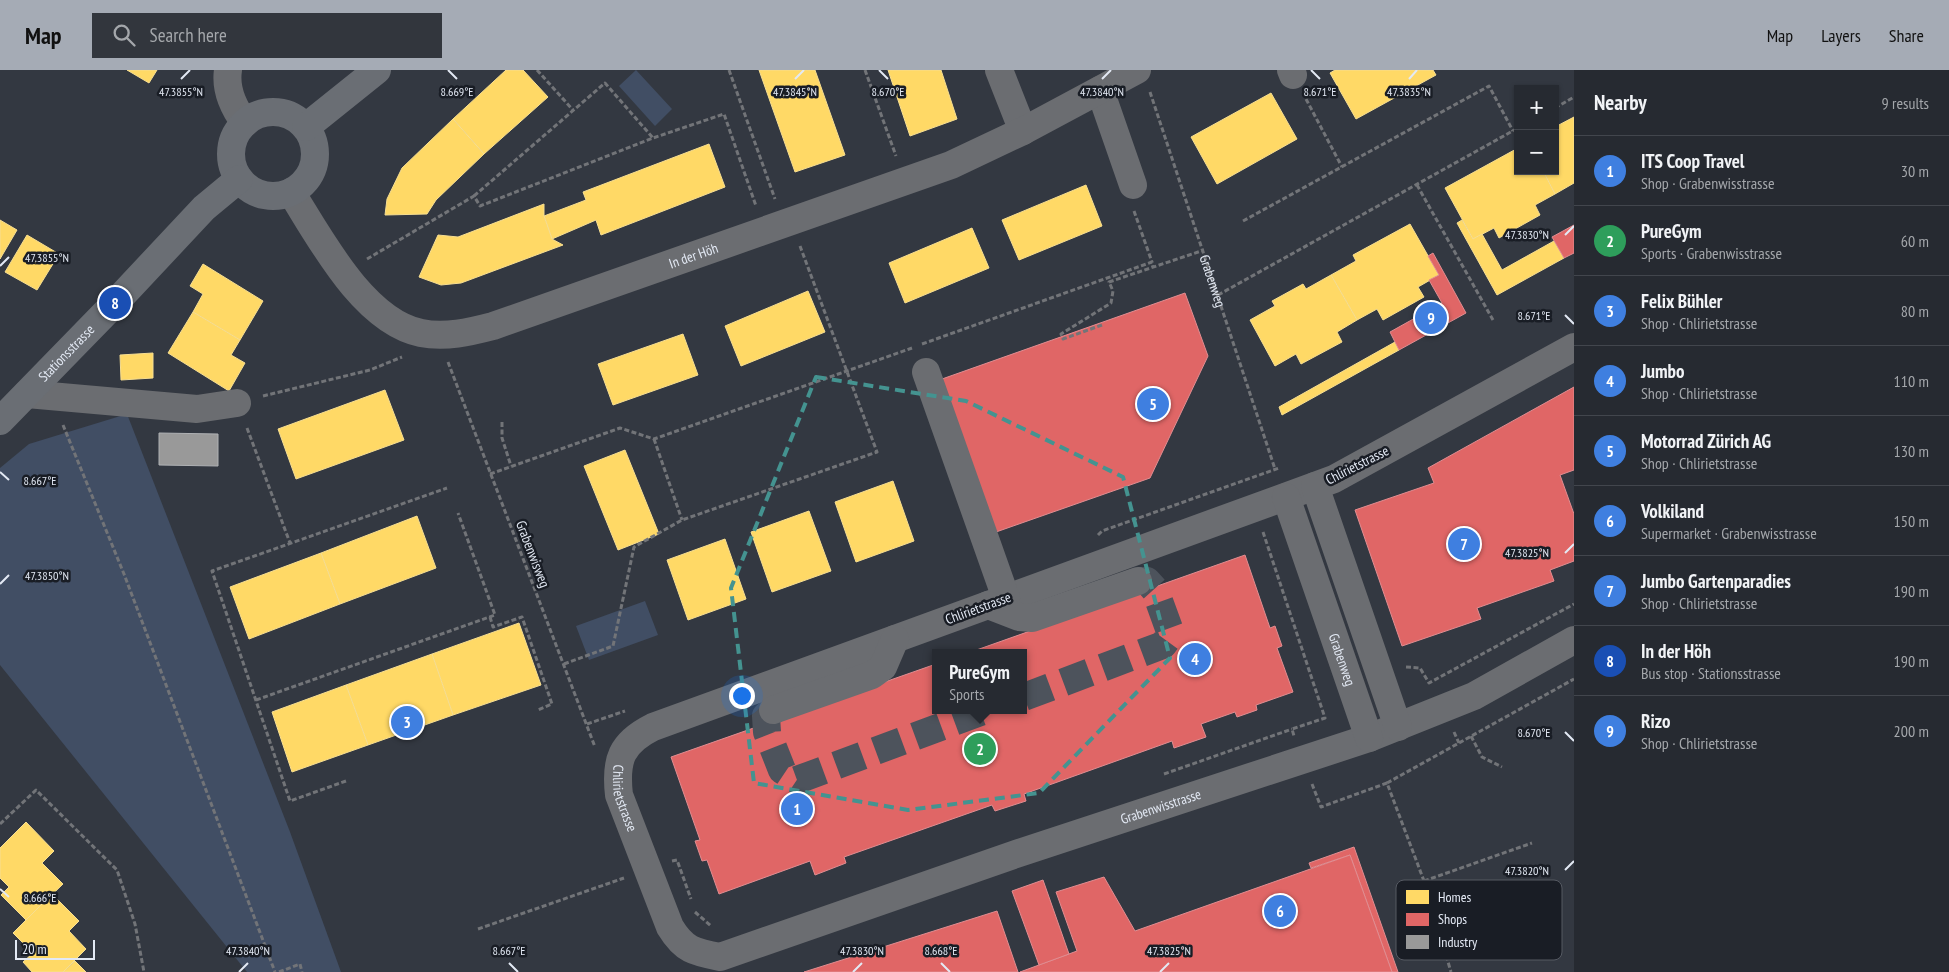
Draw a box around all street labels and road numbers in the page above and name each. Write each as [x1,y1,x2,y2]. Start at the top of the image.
street label: In der Höh [666,239,720,272]
street label: Grabenweg [1196,252,1230,309]
street label: Stationsstrasse [35,321,98,385]
street label: Chlirietstrasse [1322,441,1392,489]
street label: Grabenwisweg [512,518,554,590]
street label: Chlirietstrasse [943,588,1014,628]
street label: Grabenweg [1325,631,1359,688]
street label: Chlirietstrasse [609,764,641,834]
street label: Grabenwisstrasse [1118,785,1203,828]

